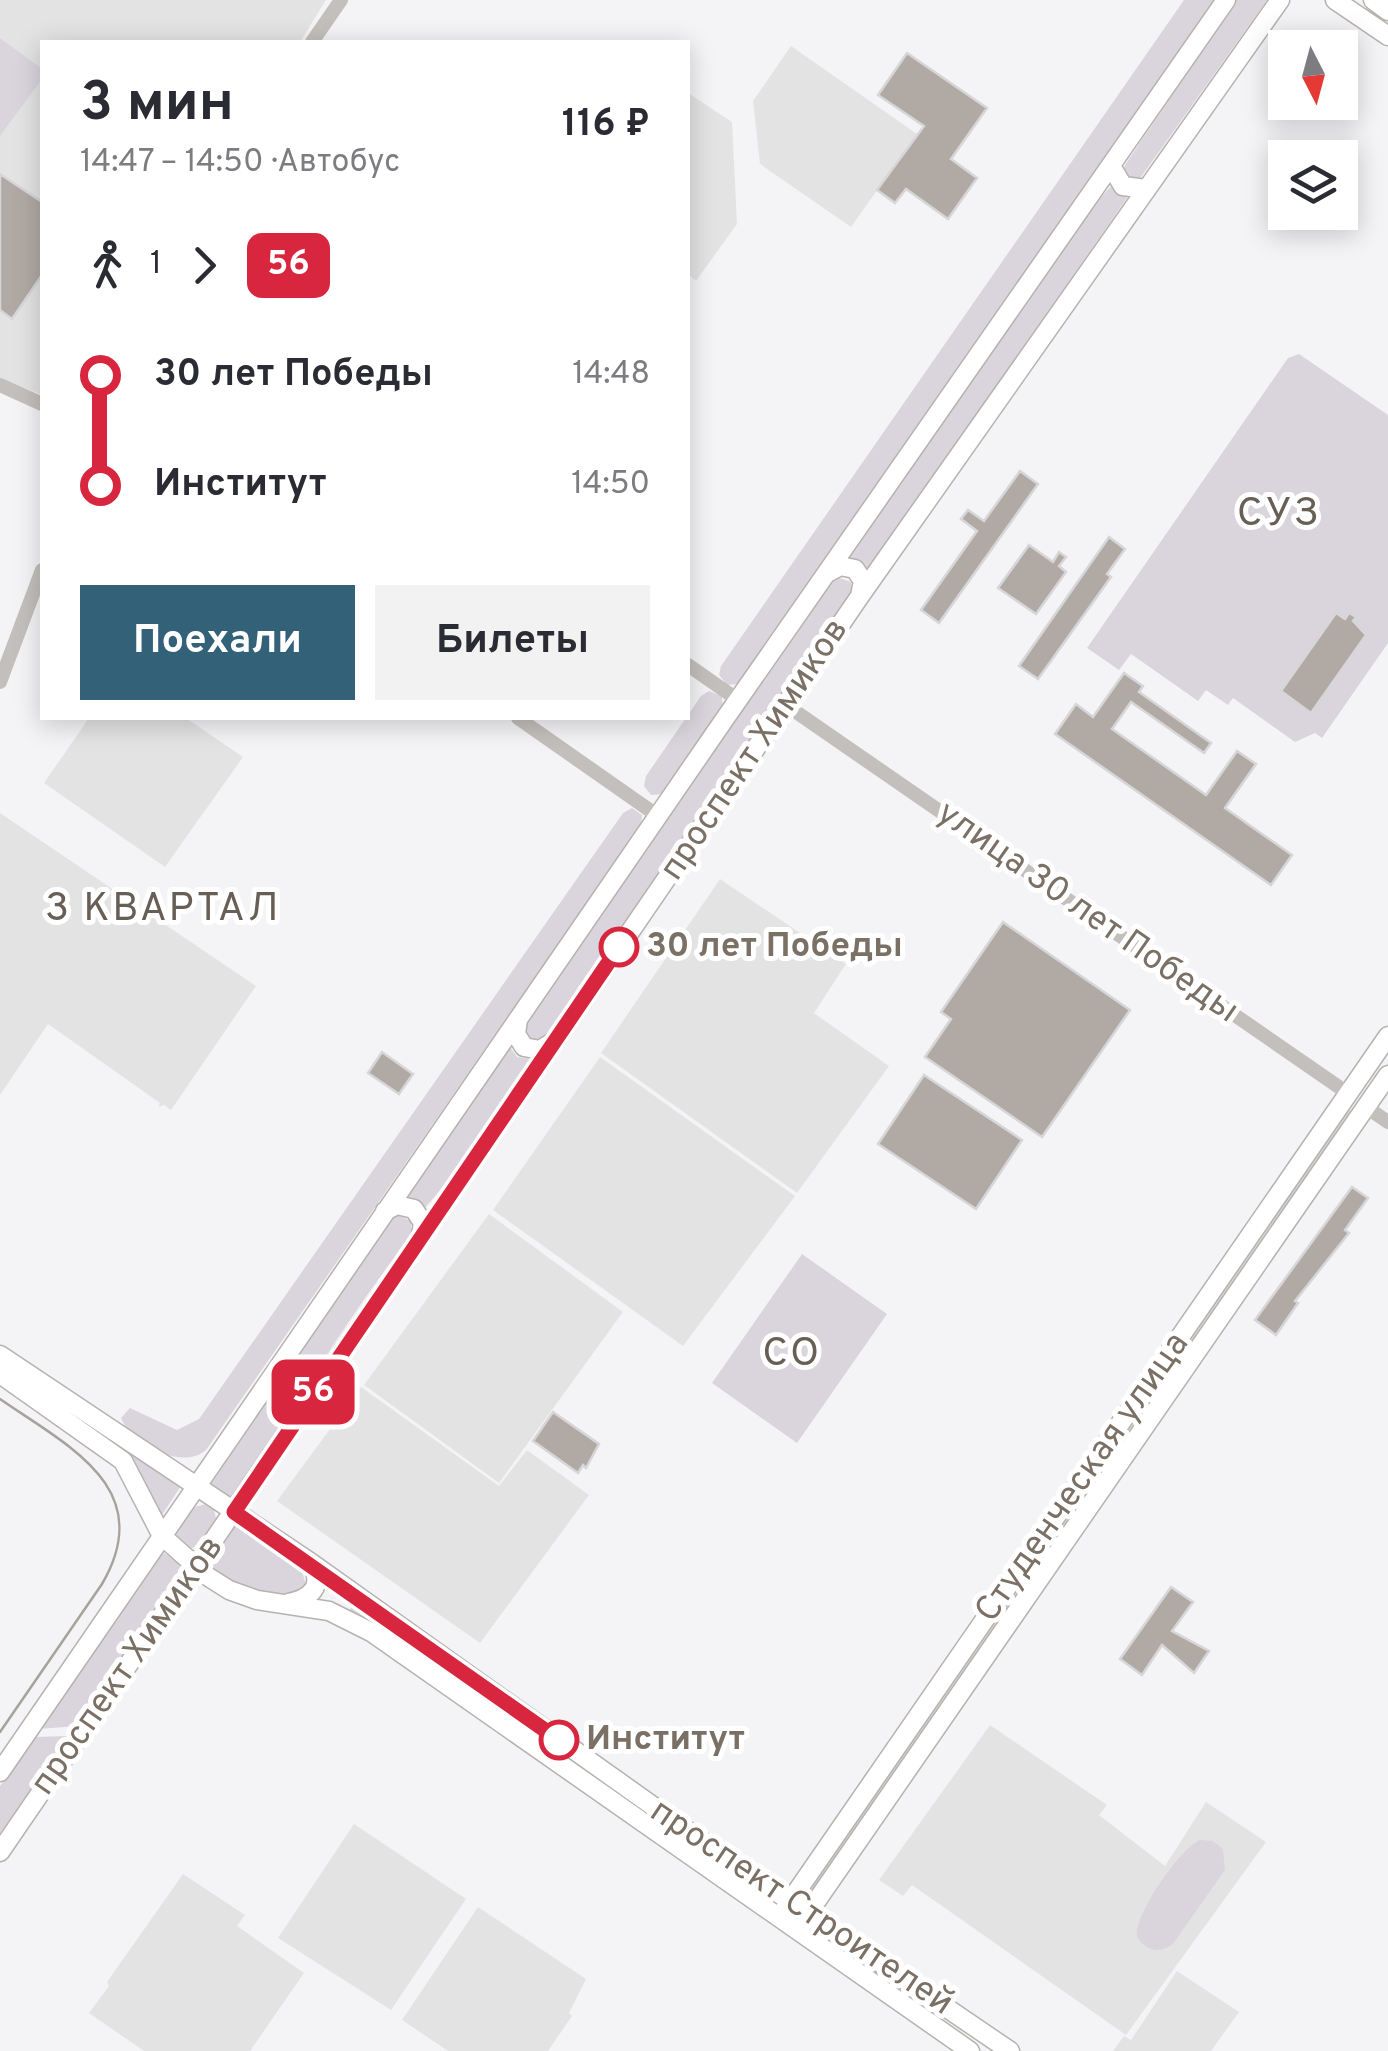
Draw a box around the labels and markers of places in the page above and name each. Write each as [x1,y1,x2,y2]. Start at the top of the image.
place label: 30 лет Победы [646,925,903,969]
marker: 30 лет Победы [600,928,638,966]
place label: Институт [586,1718,745,1762]
marker: Институт [540,1721,578,1759]

